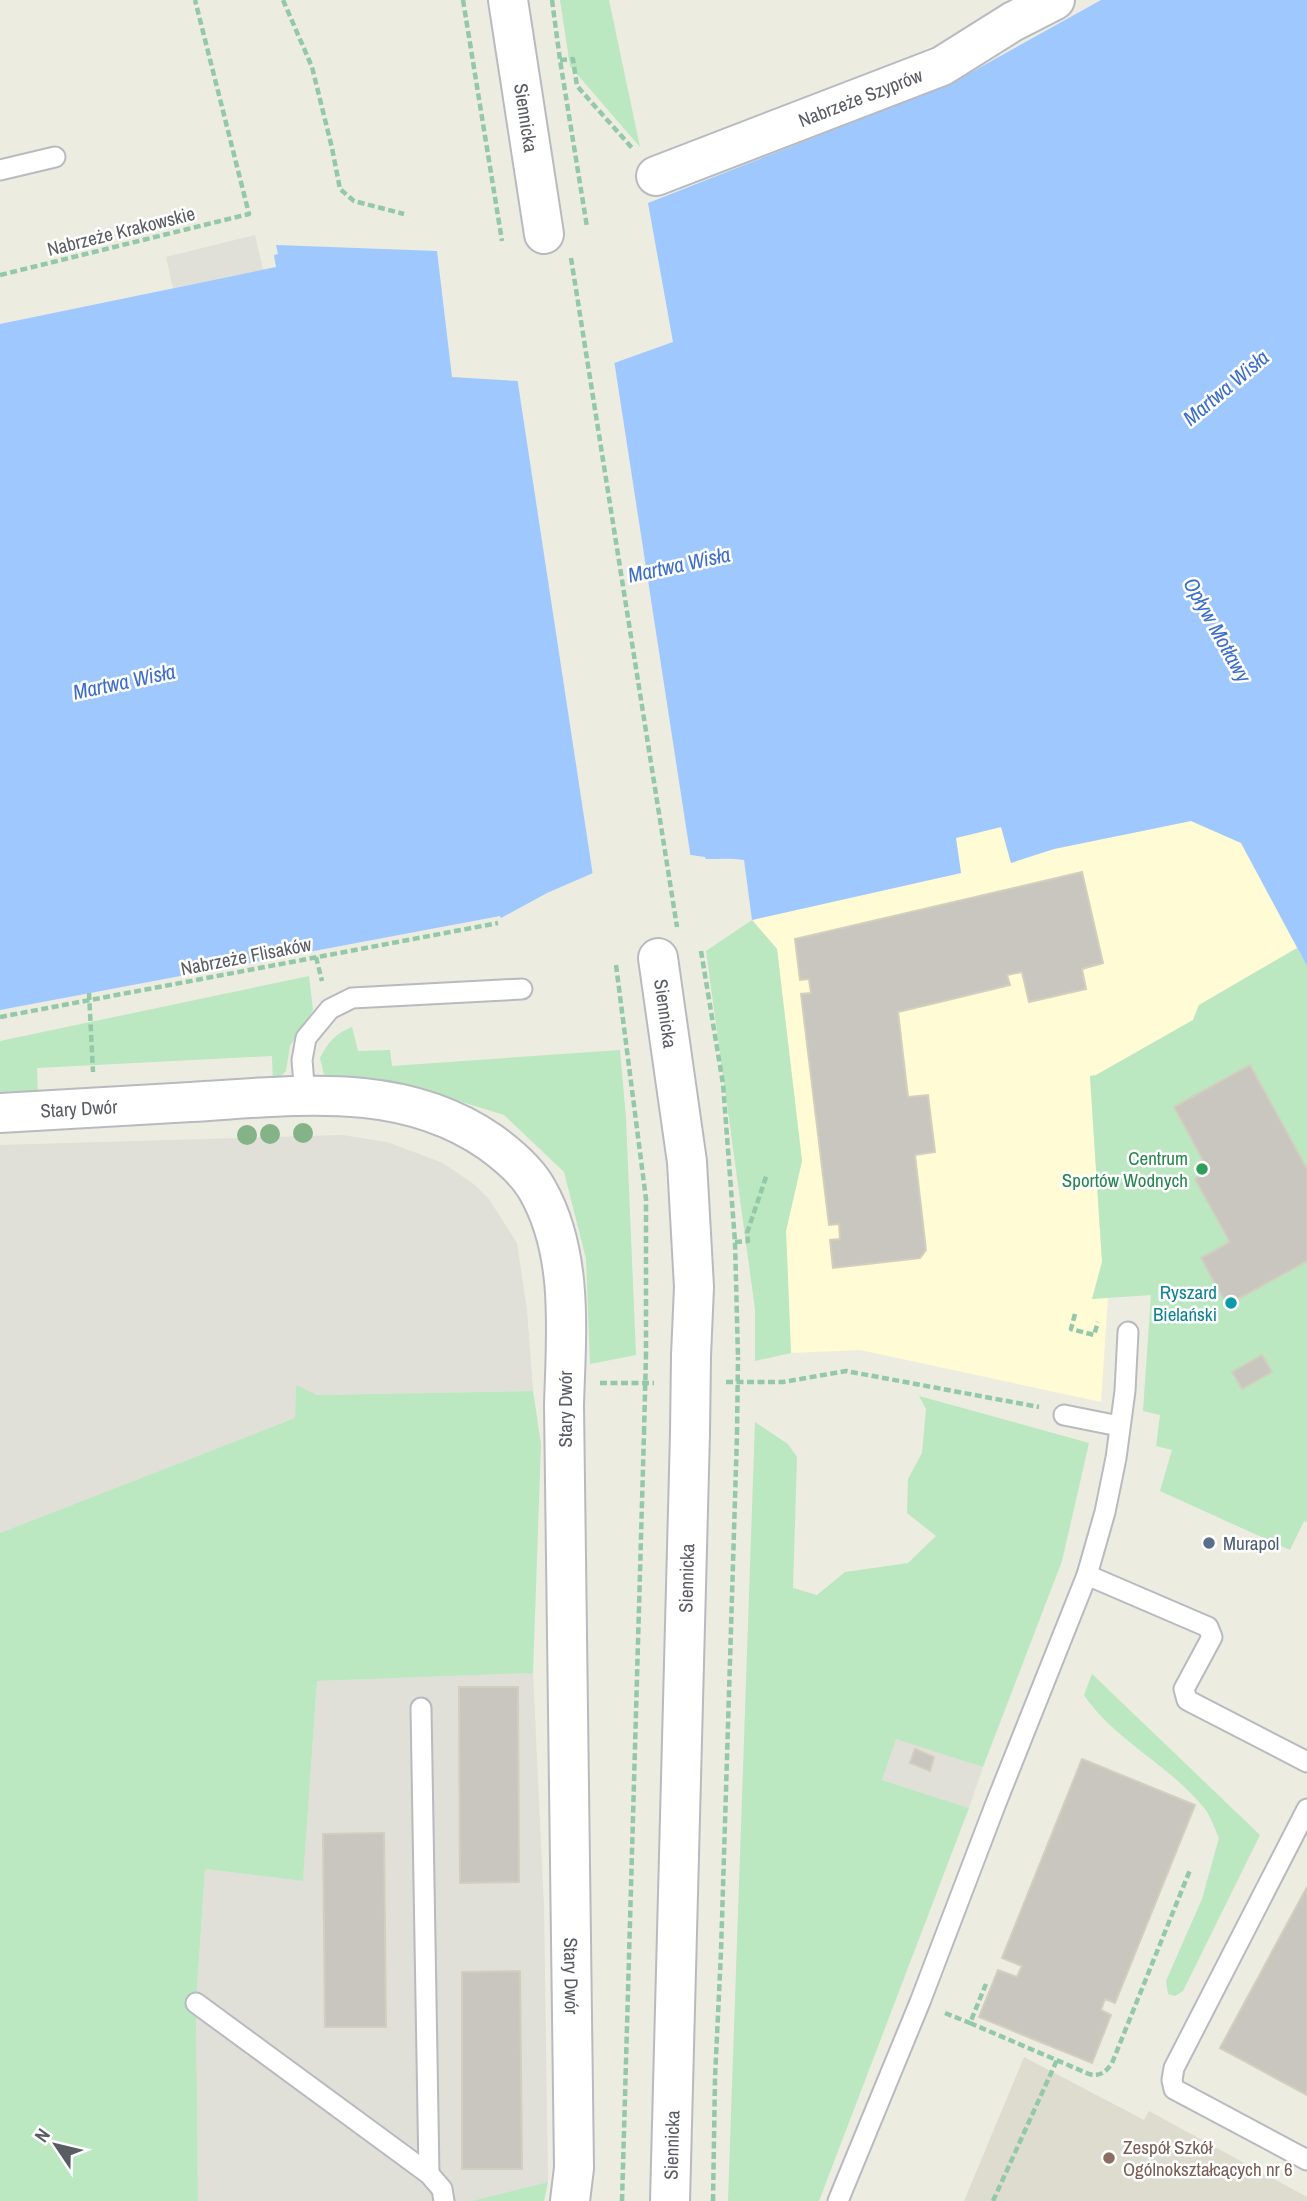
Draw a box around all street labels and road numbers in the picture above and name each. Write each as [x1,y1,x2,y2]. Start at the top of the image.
street label: Nabrzeże Szyprów [795,61,927,133]
street label: Siennicka [508,81,544,154]
street label: Nabrzeże Krakowskie [44,200,198,262]
street label: Nabrzeże Flisaków [179,930,314,981]
street label: Siennicka [648,977,684,1050]
street label: Stary Dwór [40,1093,119,1124]
street label: Stary Dwór [552,1370,578,1448]
street label: Siennicka [672,1543,700,1613]
street label: Stary Dwór [558,1937,585,2015]
street label: Siennicka [658,2110,685,2180]

